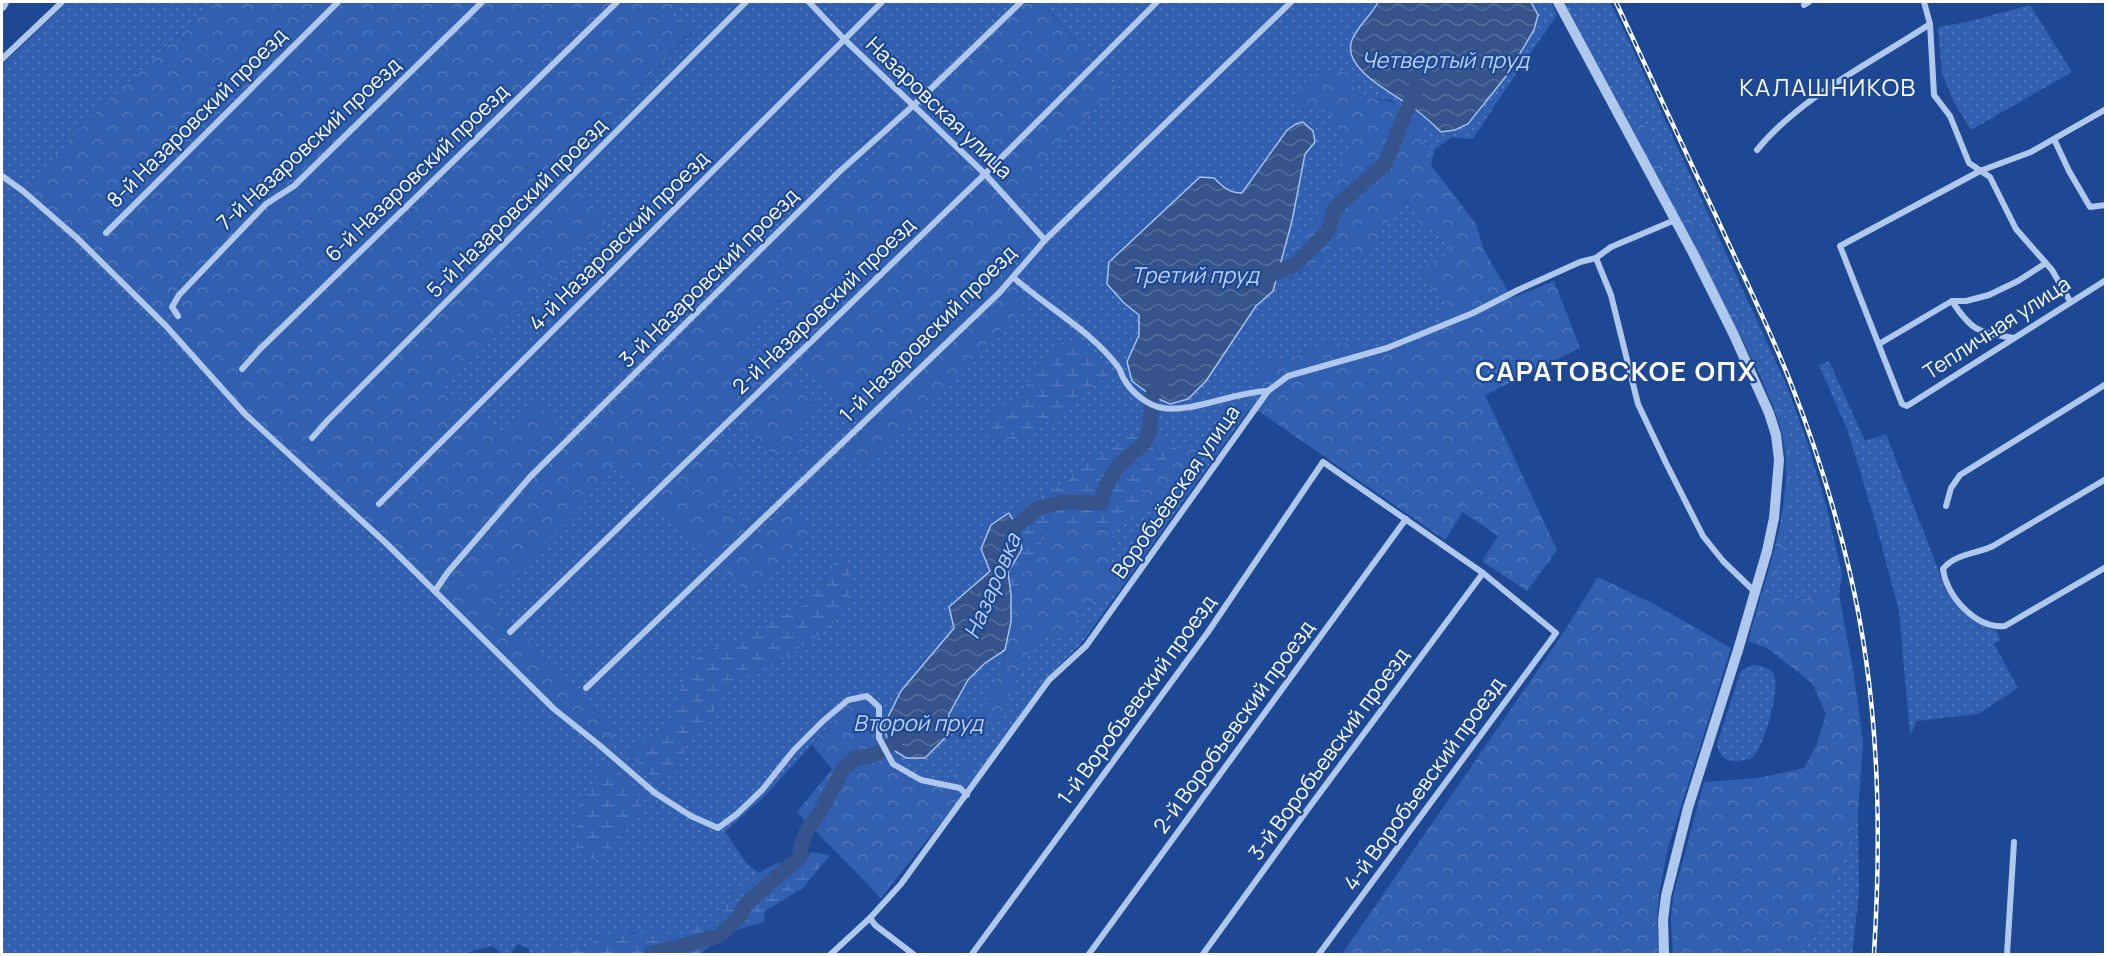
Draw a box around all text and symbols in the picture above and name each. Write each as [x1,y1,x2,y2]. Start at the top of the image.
street label: 8-й Назаровский проезд [100,21,292,213]
street label: Назаровская улица [860,30,1019,184]
water label: Четвертый пруд [1361,45,1531,75]
street label: 7-й Назаровский проезд [210,51,406,236]
district label: КАЛАШНИКОВ [1739,70,1917,103]
street label: 6-й Назаровский проезд [319,77,514,267]
street label: 5-й Назаровский проезд [420,111,612,303]
street label: 4-й Назаровский проезд [522,144,714,336]
street label: 3-й Назаровский проезд [612,181,804,373]
street label: 2-й Назаровский проезд [726,211,921,400]
street label: 1-й Назаровский проезд [833,239,1022,428]
water label: Третий пруд [1131,260,1261,290]
street label: Тепличная улица [1918,269,2075,385]
district label: САРАТОВСКОЕ ОПХ [1475,352,1757,389]
street label: Воробьёвская улица [1105,399,1246,584]
water label: Назаровка [956,527,1028,643]
street label: 1-й Воробъевский проезд [1051,589,1222,810]
street label: 2-й Воробъевский проезд [1146,614,1320,838]
street label: 3-й Воробъевский проезд [1242,642,1415,865]
street label: 4-й Воробъевский проезд [1336,671,1510,896]
water label: Второй пруд [853,708,985,738]

